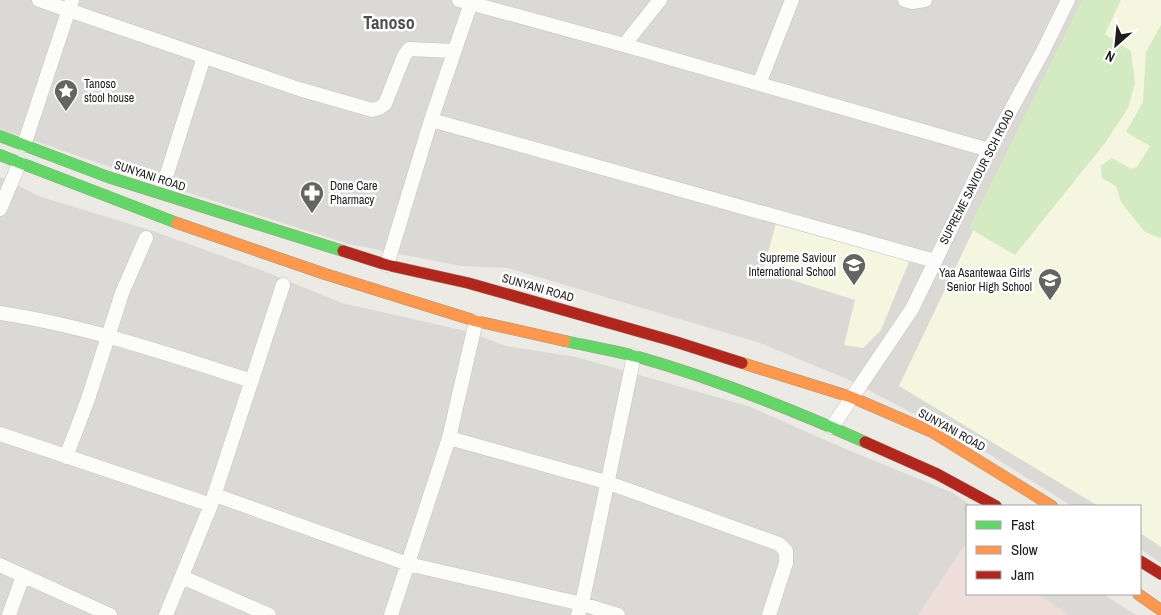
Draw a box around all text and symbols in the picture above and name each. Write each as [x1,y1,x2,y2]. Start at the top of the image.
district label: Tanoso [363,10,415,35]
north arrow [1091,20,1141,70]
text: N [1102,47,1118,66]
place label: Tanoso stool house [84,76,134,106]
place icon: Tanoso stool house [53,78,79,112]
street label: SUPREME SAVIOUR SCH ROAD [936,107,1018,247]
street label: SUNYANI ROAD [112,157,188,195]
place label: Done Care Pharmacy [330,178,378,208]
pharmacy icon: Done Care Pharmacy [299,180,325,214]
place label: Supreme Saviour International School [748,250,837,280]
school or university icon: Supreme Saviour International School [841,252,867,286]
place label: Yaa Asantewaa Girls' Senior High School [939,265,1032,295]
school or university icon: Yaa Asantewaa Girls' Senior High School [1037,267,1063,301]
street label: SUNYANI ROAD [500,270,576,306]
street label: SUNYANI ROAD [916,405,988,455]
legend [966,505,1141,595]
text: Fast [1011,514,1035,535]
text: Slow [1011,539,1038,560]
text: Jam [1011,564,1034,585]

